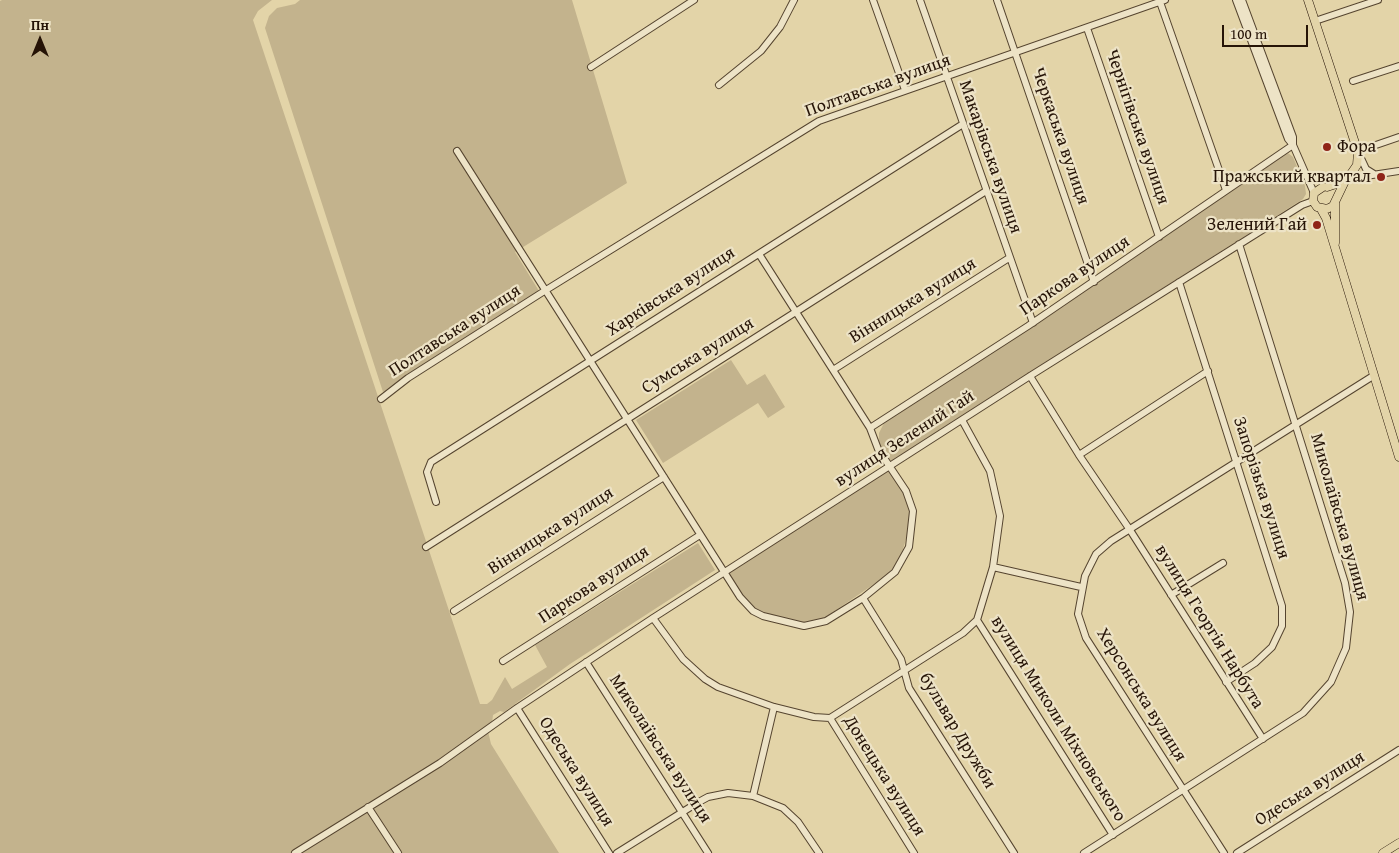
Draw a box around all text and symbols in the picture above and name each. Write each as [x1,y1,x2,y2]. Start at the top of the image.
north arrow [15,15,65,65]
text: Пн [31,15,49,35]
scale bar [1224,15,1310,47]
text: 100 m [1230,23,1267,44]
street label: Чернігівська вулиця [1100,47,1174,207]
street label: Полтавська вулиця [802,50,954,122]
street label: Черкаська вулиця [1026,65,1094,207]
street label: Макарівська вулиця [954,78,1026,236]
place label: Фора [1337,136,1376,158]
marker: Фора [1321,141,1333,153]
place label: Пражський квартал [1213,166,1371,188]
marker: Пражський квартал [1375,171,1387,183]
place label: Зелений Гай [1207,214,1307,236]
marker: Зелений Гай [1311,219,1323,231]
street label: Паркова вулиця [1016,231,1134,321]
street label: Харківська вулиця [603,242,739,342]
street label: Вінницька вулиця [846,253,980,349]
street label: Полтавська вулиця [385,280,525,382]
street label: Сумська вулиця [638,313,758,399]
street label: вулиця Зелений Гай [831,386,979,492]
street label: Запорізька вулиця [1228,414,1294,562]
street label: Миколаївська вулиця [1305,431,1373,603]
street label: Вінницька вулиця [484,482,618,580]
street label: Паркова вулиця [535,541,653,629]
street label: вулиця Георгія Нарбута [1150,541,1268,713]
street label: вулиця Миколи Міхновського [986,612,1130,826]
street label: Херсонська вулиця [1091,624,1191,766]
street label: бульвар Дружби [914,669,1000,793]
street label: Миколаївська вулиця [604,671,716,827]
street label: Донецька вулиця [838,712,930,840]
street label: Одеська вулиця [534,713,618,831]
street label: Одеська вулиця [1251,747,1369,831]

